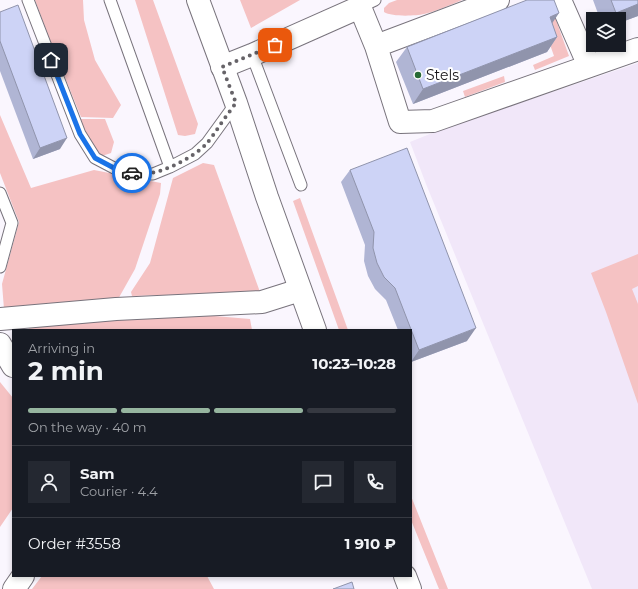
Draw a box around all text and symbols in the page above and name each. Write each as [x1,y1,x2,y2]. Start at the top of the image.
map controls [586,12,626,52]
button: layers [586,12,626,52]
pin [258,28,292,62]
icon: bag [264,34,286,56]
pin [34,43,68,77]
icon: home [40,49,62,71]
place label: Stels [426,66,459,84]
marker: Stels [413,70,423,80]
courier [112,153,152,193]
icon: car [121,162,143,184]
text: Arriving in [28,340,95,356]
text: 10:23–10:28 [312,354,396,373]
text: 2 min [28,355,104,387]
text: On the way · 40 m [28,419,147,435]
button: person [28,461,70,503]
button: chat [302,461,344,503]
button: phone [354,461,396,503]
text: Sam [80,464,115,483]
text: Courier · 4.4 [80,483,158,499]
text: Order #3558 [28,534,121,553]
text: 1 910 ₽ [344,534,396,553]

